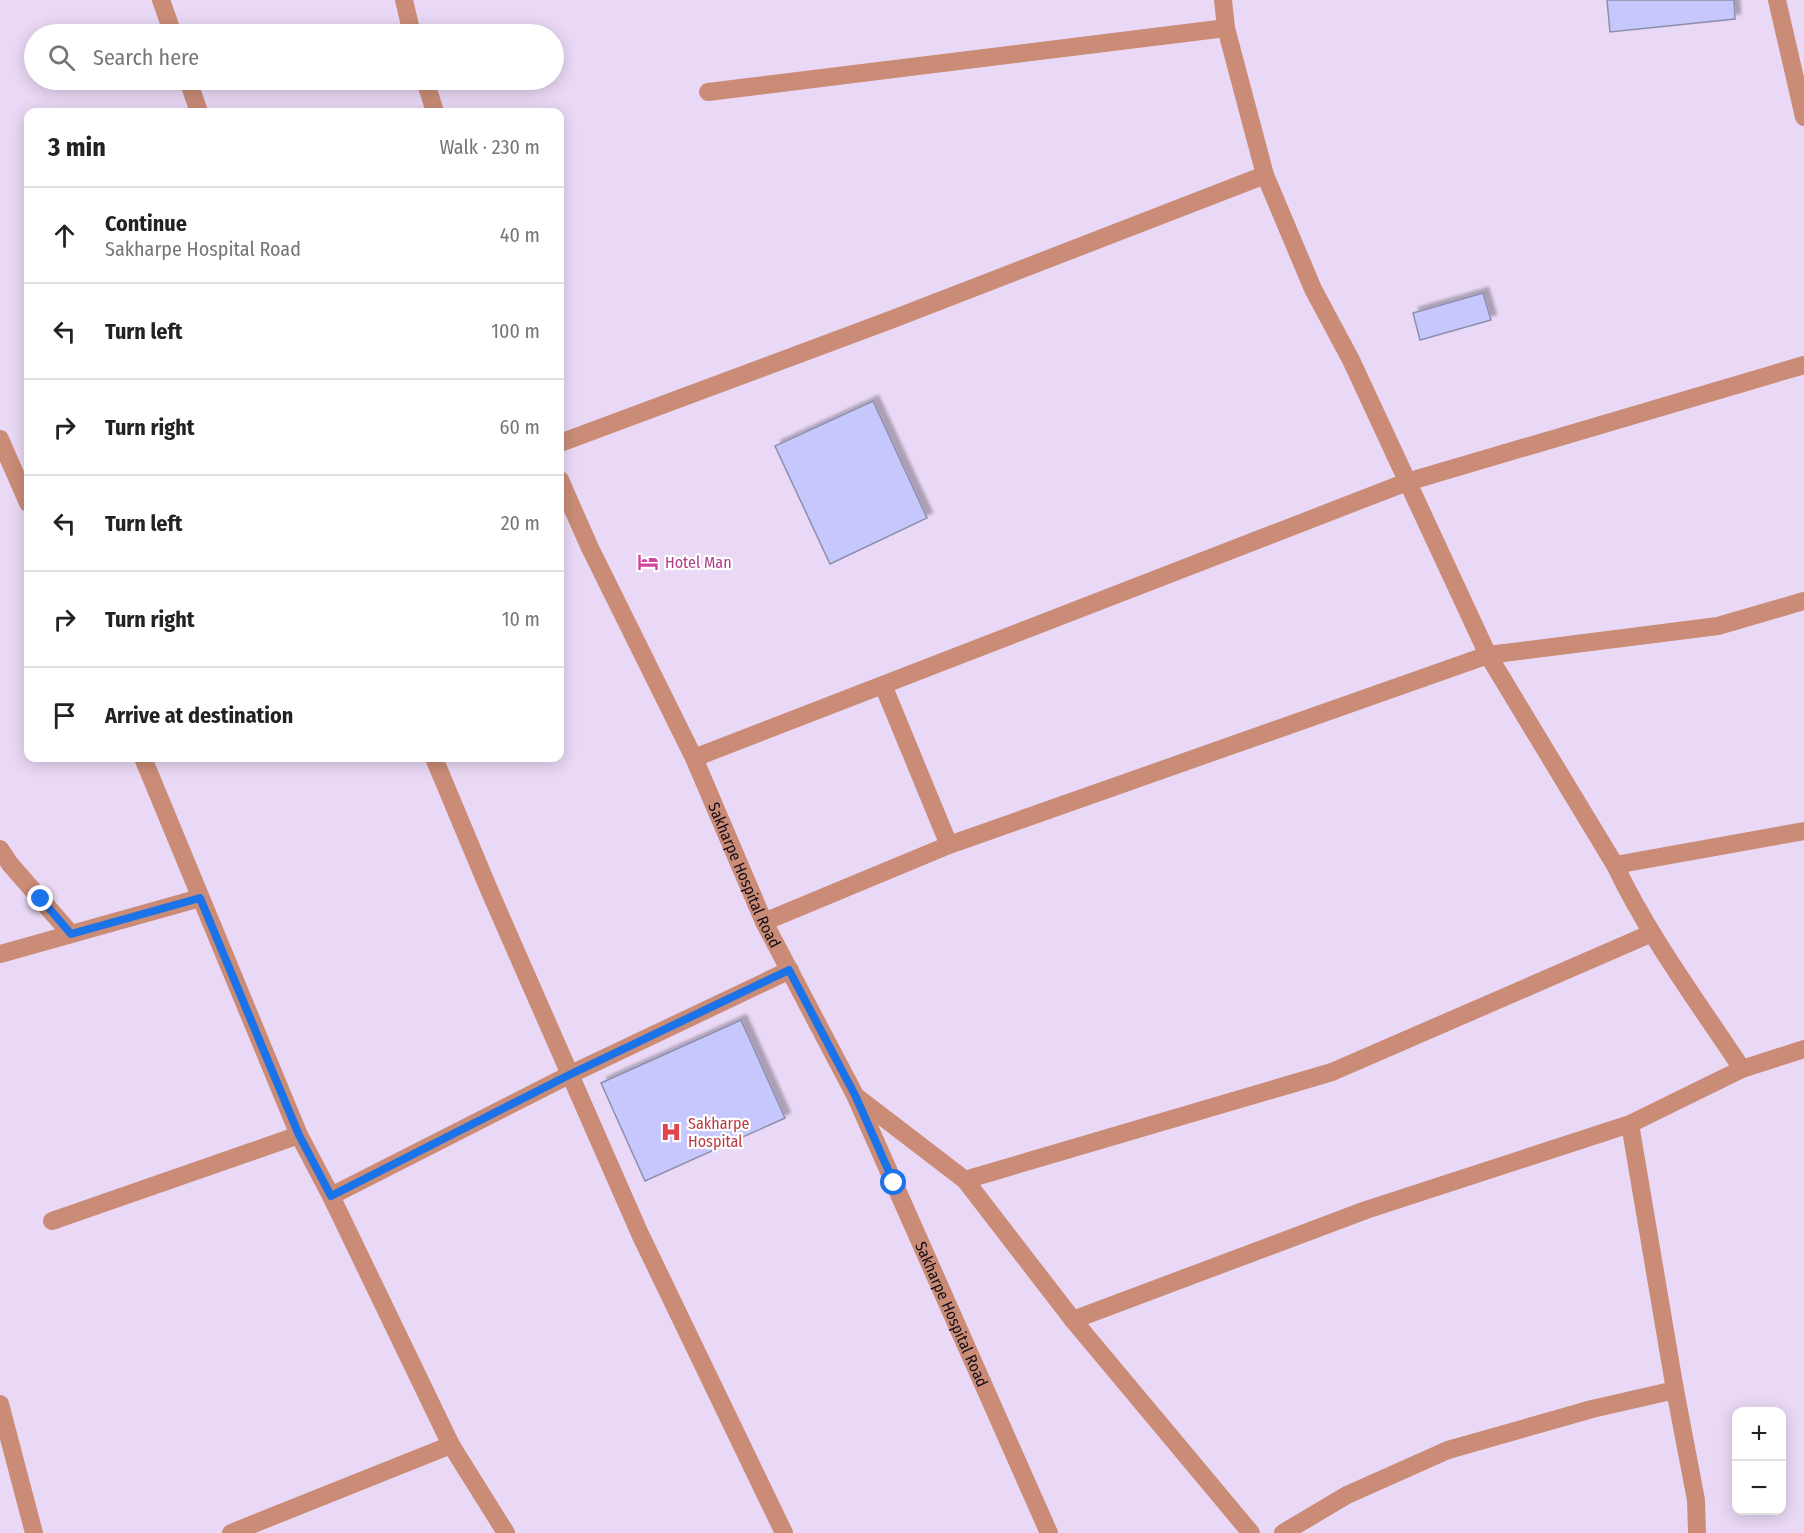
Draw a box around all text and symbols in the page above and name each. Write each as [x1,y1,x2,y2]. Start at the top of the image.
search box [24,24,564,90]
icon: search [45,41,78,74]
text: Search here [93,44,199,71]
text: 3 min [48,132,106,163]
text: Walk · 230 m [439,135,540,159]
text: Continue [105,210,187,237]
icon: ahead [48,219,81,252]
text: 40 m [500,223,540,247]
text: Sakharpe Hospital Road [105,237,301,261]
icon: left [48,315,81,348]
text: Turn left [105,318,183,345]
text: 100 m [491,319,540,343]
icon: right [48,411,81,444]
text: Turn right [105,414,194,441]
text: 60 m [500,415,540,439]
icon: left [48,507,81,540]
text: Turn left [105,510,183,537]
text: 20 m [501,511,540,535]
hotel icon: Hotel Man [636,550,660,574]
place label: Hotel Man [665,553,732,572]
icon: right [48,603,81,636]
text: Turn right [105,606,194,633]
text: 10 m [502,607,540,631]
icon: arrive [48,699,81,732]
text: Arrive at destination [105,702,293,729]
street label: Sakharpe Hospital Road [704,799,785,951]
route end [27,885,53,911]
place label: Sakharpe Hospital [688,1114,750,1151]
hospital icon: Sakharpe Hospital [659,1120,683,1144]
route start [880,1169,906,1195]
street label: Sakharpe Hospital Road [911,1239,992,1390]
map controls [1732,1407,1786,1515]
button: + [1732,1407,1786,1461]
button: − [1732,1461,1786,1515]

